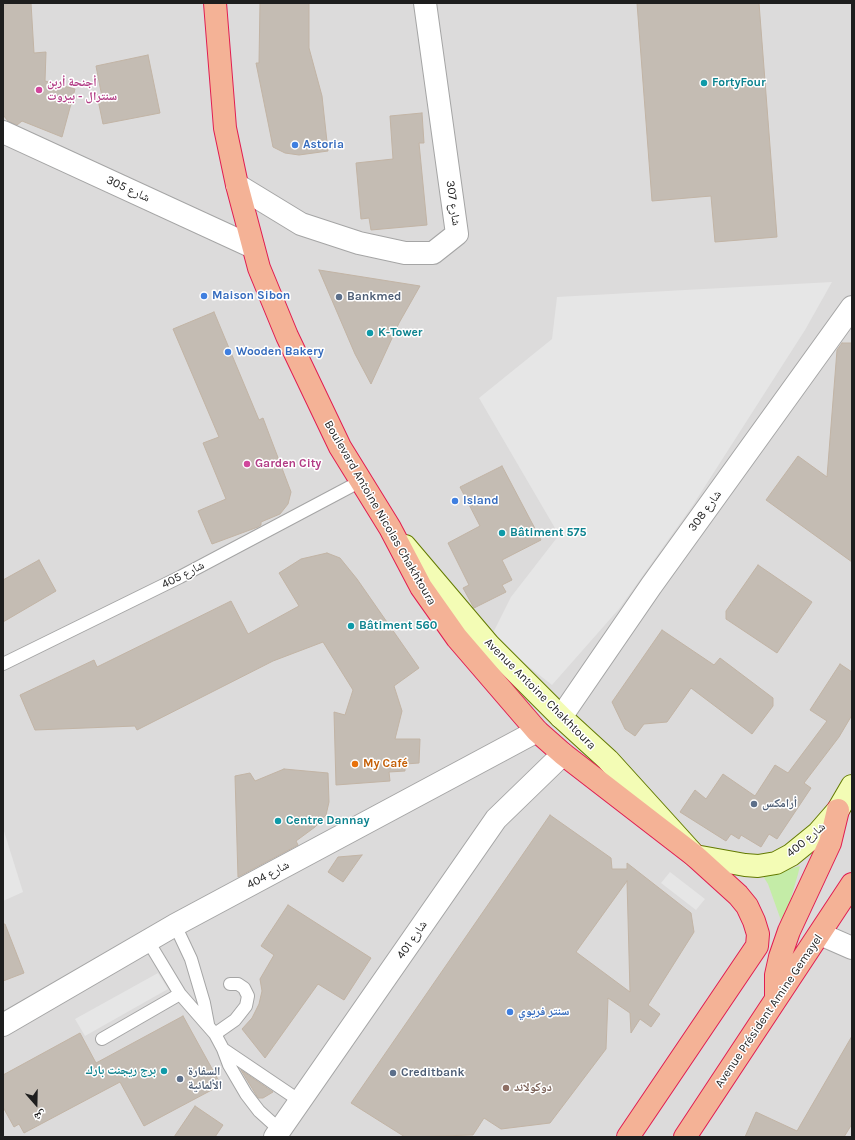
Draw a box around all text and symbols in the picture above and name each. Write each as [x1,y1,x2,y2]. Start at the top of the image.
place label: أجنحة أربن سنترال - بيروت [47,76,117,104]
place label: FortyFour [712,76,766,90]
marker: FortyFour [699,78,709,88]
marker: أجنحة أربن سنترال - بيروت [34,85,44,95]
place label: Astoria [303,138,344,152]
marker: Astoria [290,140,300,150]
street label: شارع 305 [104,173,152,205]
street label: شارع 307 [443,179,463,227]
place label: Maison Sibon [212,289,290,303]
place label: Bankmed [347,290,401,304]
marker: Maison Sibon [199,291,209,301]
marker: Bankmed [334,292,344,302]
place label: K-Tower [378,326,423,340]
marker: K-Tower [365,328,375,338]
place label: Wooden Bakery [236,345,324,359]
marker: Wooden Bakery [223,347,233,357]
street label: Boulevard Antoine Nicolas Chakhtoura [321,418,439,608]
place label: Garden City [255,457,321,471]
marker: Garden City [242,459,252,469]
street label: شارع 308 [685,488,725,534]
place label: Island [463,494,499,508]
marker: Island [450,496,460,506]
place label: Bâtiment 575 [510,526,586,540]
marker: Bâtiment 575 [497,528,507,538]
street label: شارع 405 [159,558,207,592]
place label: Bâtiment 560 [359,619,437,633]
marker: Bâtiment 560 [346,621,356,631]
street label: Avenue Antoine Chakhtoura [481,635,599,753]
place label: My Café [363,757,408,771]
marker: My Café [350,759,360,769]
place label: أرامكس [762,797,797,811]
marker: أرامكس [749,799,759,809]
place label: Centre Dannay [286,814,370,828]
marker: Centre Dannay [273,816,283,826]
street label: شارع 400 [784,820,828,860]
street label: شارع 404 [244,858,292,892]
street label: شارع 401 [394,918,430,962]
street label: Avenue Président Amine Gemayel [712,932,826,1090]
place label: سنتر فريوي [518,1005,569,1019]
marker: سنتر فريوي [505,1007,515,1017]
place label: برج ريجنت بارك [86,1064,156,1078]
place label: السفارة الألمانية [188,1065,222,1093]
marker: برج ريجنت بارك [159,1066,169,1076]
place label: Creditbank [401,1066,465,1080]
marker: Creditbank [388,1068,398,1078]
marker: السفارة الألمانية [175,1074,185,1084]
place label: دوكولاند [514,1081,552,1095]
marker: دوكولاند [501,1083,511,1093]
north arrow [16,1084,56,1124]
text: ش [33,1108,48,1124]

